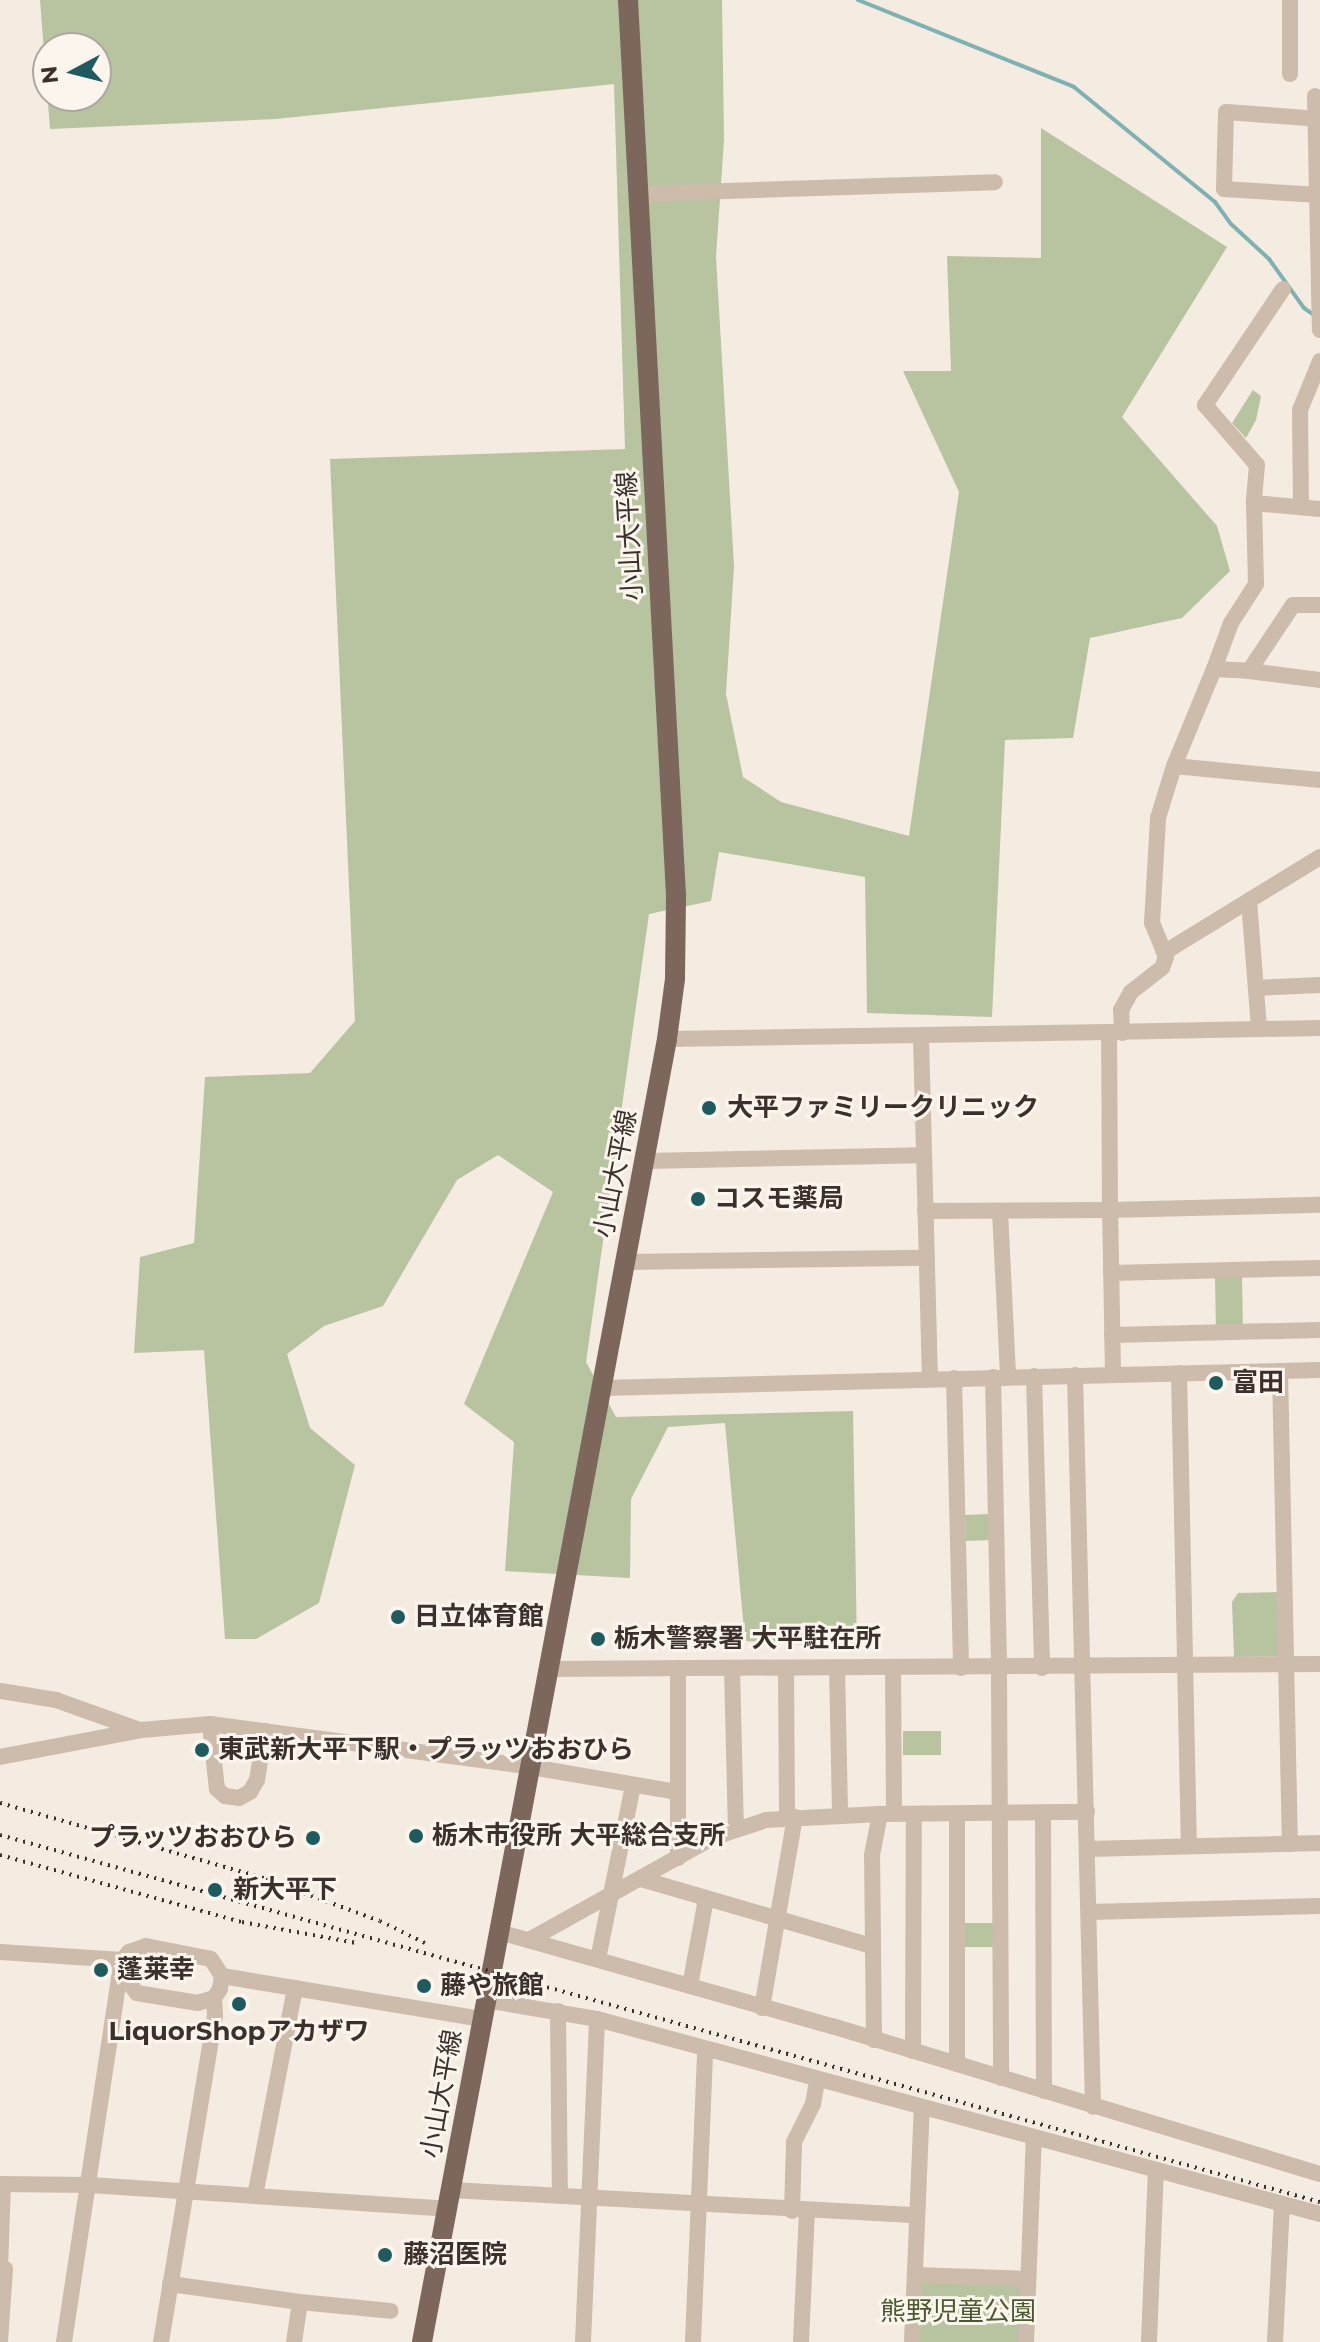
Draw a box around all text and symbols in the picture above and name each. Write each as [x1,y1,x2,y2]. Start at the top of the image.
north arrow [32,32,112,112]
text: N [35,64,64,85]
street label: 小山大平線 [611,470,649,602]
place label: 大平ファミリークリニック [727,1092,1039,1124]
marker: 大平ファミリークリニック [698,1097,720,1119]
street label: 小山大平線 [588,1107,644,1241]
place label: コスモ薬局 [714,1183,844,1215]
marker: コスモ薬局 [689,1190,707,1208]
place label: 富田 [1232,1367,1284,1399]
marker: 富田 [1207,1374,1225,1392]
place label: 日立体育館 [414,1601,544,1633]
marker: 日立体育館 [389,1608,407,1626]
place label: 栃木警察署 大平駐在所 [614,1623,881,1655]
marker: 栃木警察署 大平駐在所 [589,1630,607,1648]
place label: 東武新大平下駅・プラッツおおひら [218,1734,634,1766]
marker: 東武新大平下駅・プラッツおおひら [193,1741,211,1759]
place label: 栃木市役所 大平総合支所 [432,1820,725,1852]
place label: プラッツおおひら [89,1822,297,1854]
marker: 栃木市役所 大平総合支所 [407,1827,425,1845]
marker: プラッツおおひら [304,1829,322,1847]
place label: 新大平下 [233,1874,337,1906]
marker: 新大平下 [204,1879,226,1901]
place label: 蓬莱幸 [117,1954,195,1986]
marker: 蓬莱幸 [92,1961,110,1979]
place label: 藤や旅館 [440,1970,544,2002]
marker: 藤や旅館 [415,1977,433,1995]
marker: LiquorShopアカザワ [230,1995,248,2013]
place label: LiquorShopアカザワ [109,2016,369,2048]
street label: 小山大平線 [415,2027,469,2161]
place label: 藤沼医院 [403,2239,507,2271]
marker: 藤沼医院 [374,2244,396,2266]
park label: 熊野児童公園 [880,2296,1036,2328]

